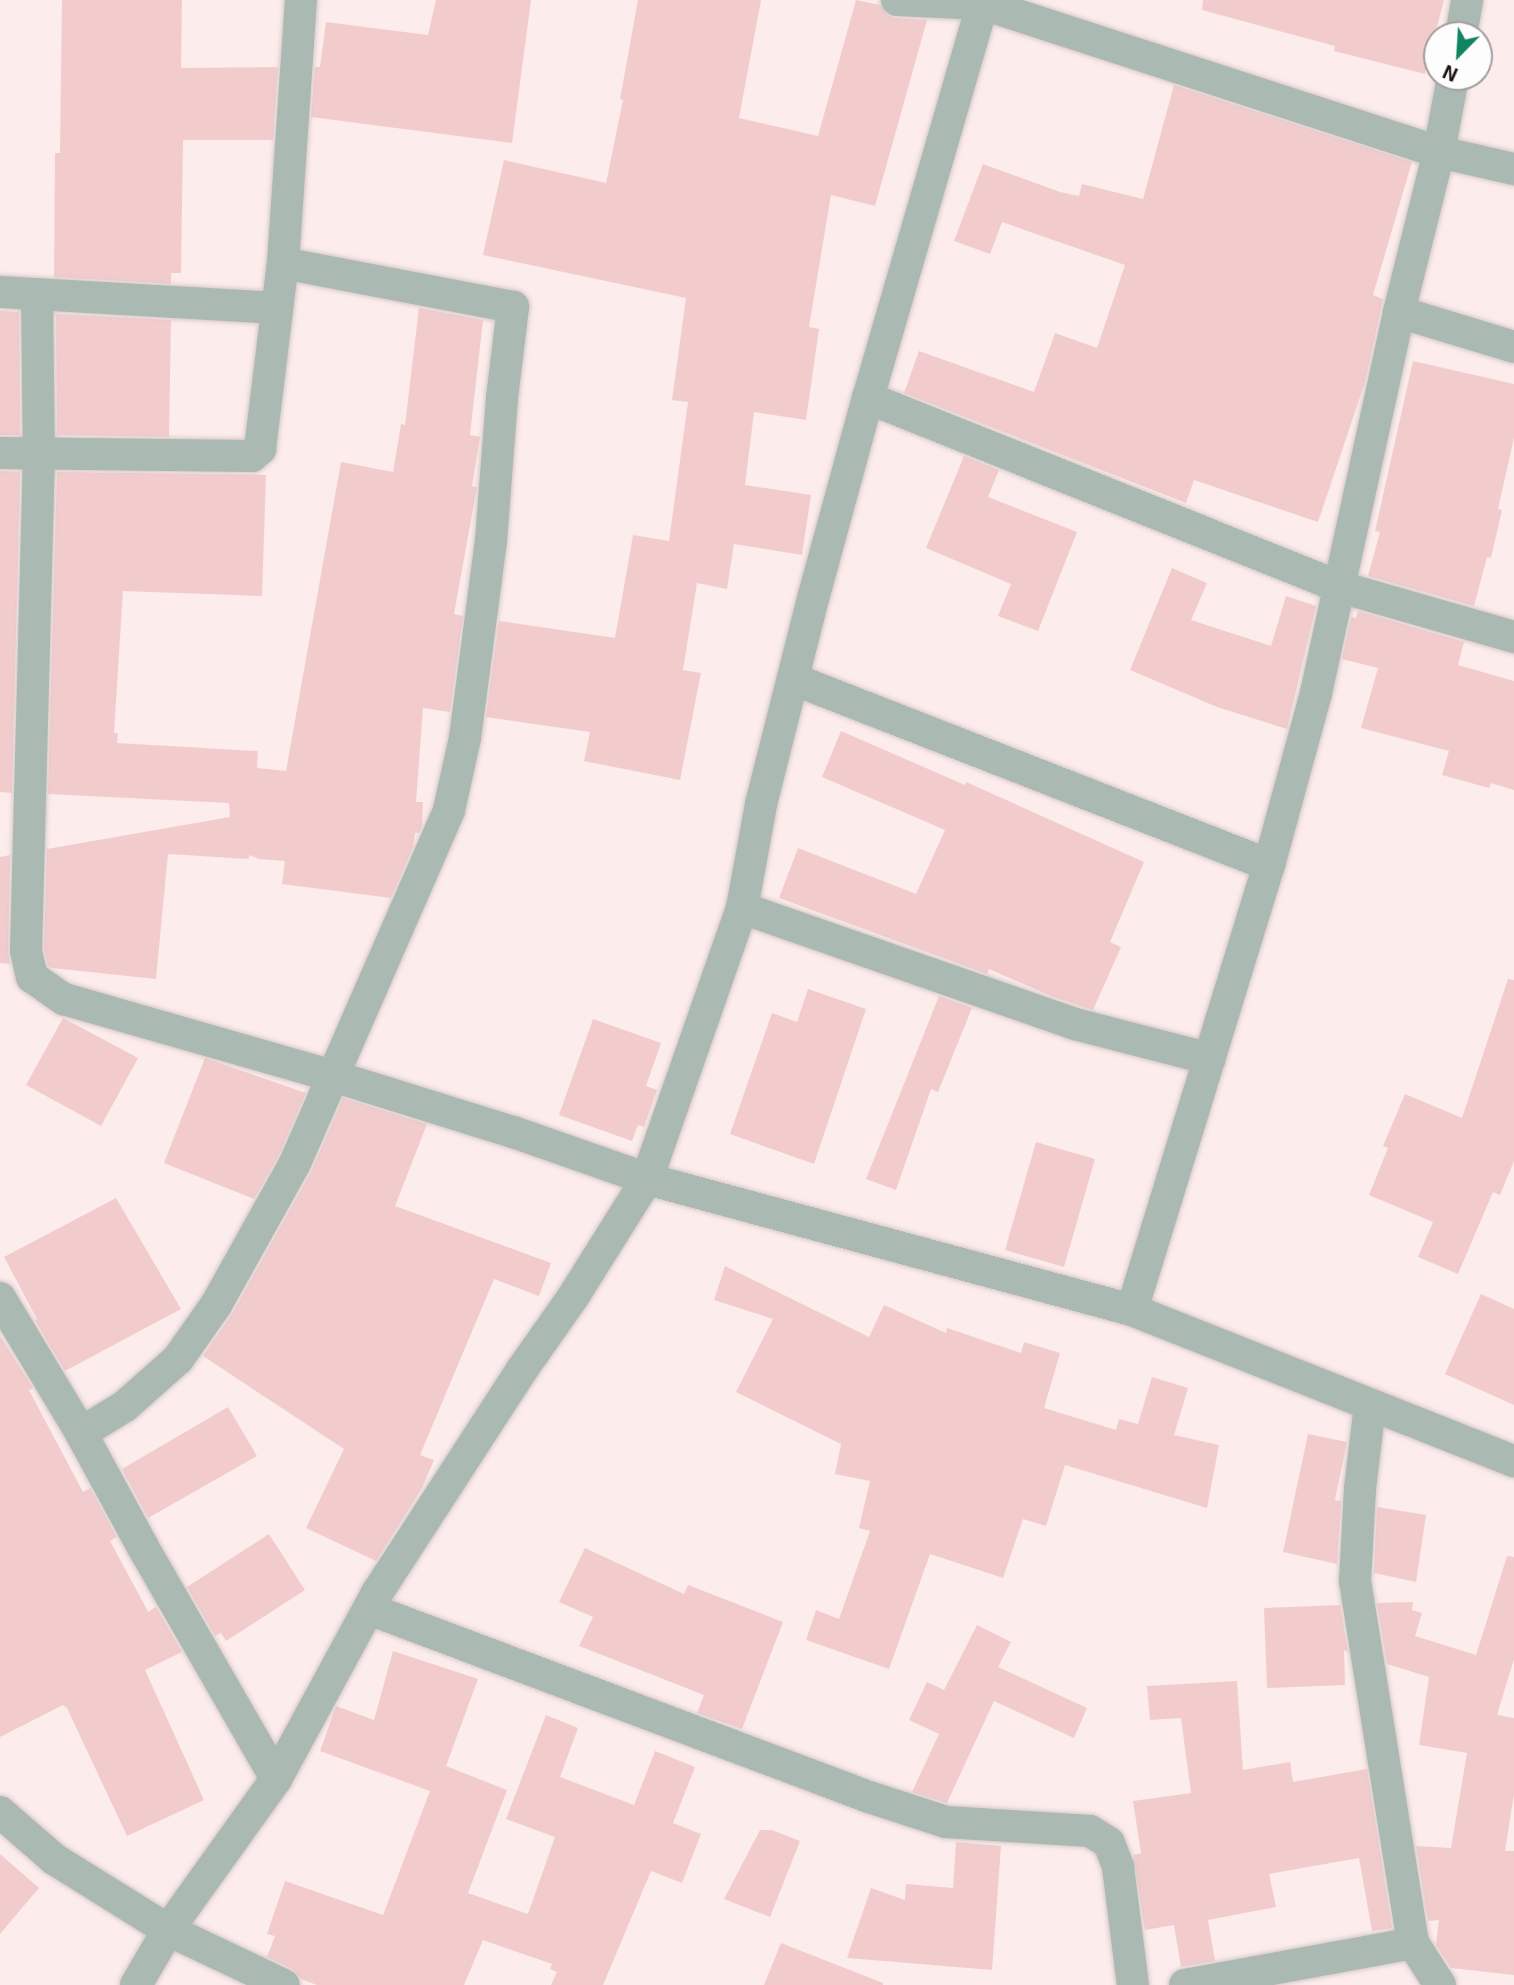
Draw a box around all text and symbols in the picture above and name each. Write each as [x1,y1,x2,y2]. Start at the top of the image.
north arrow [1423,21,1493,91]
text: N [1439,61,1461,87]

